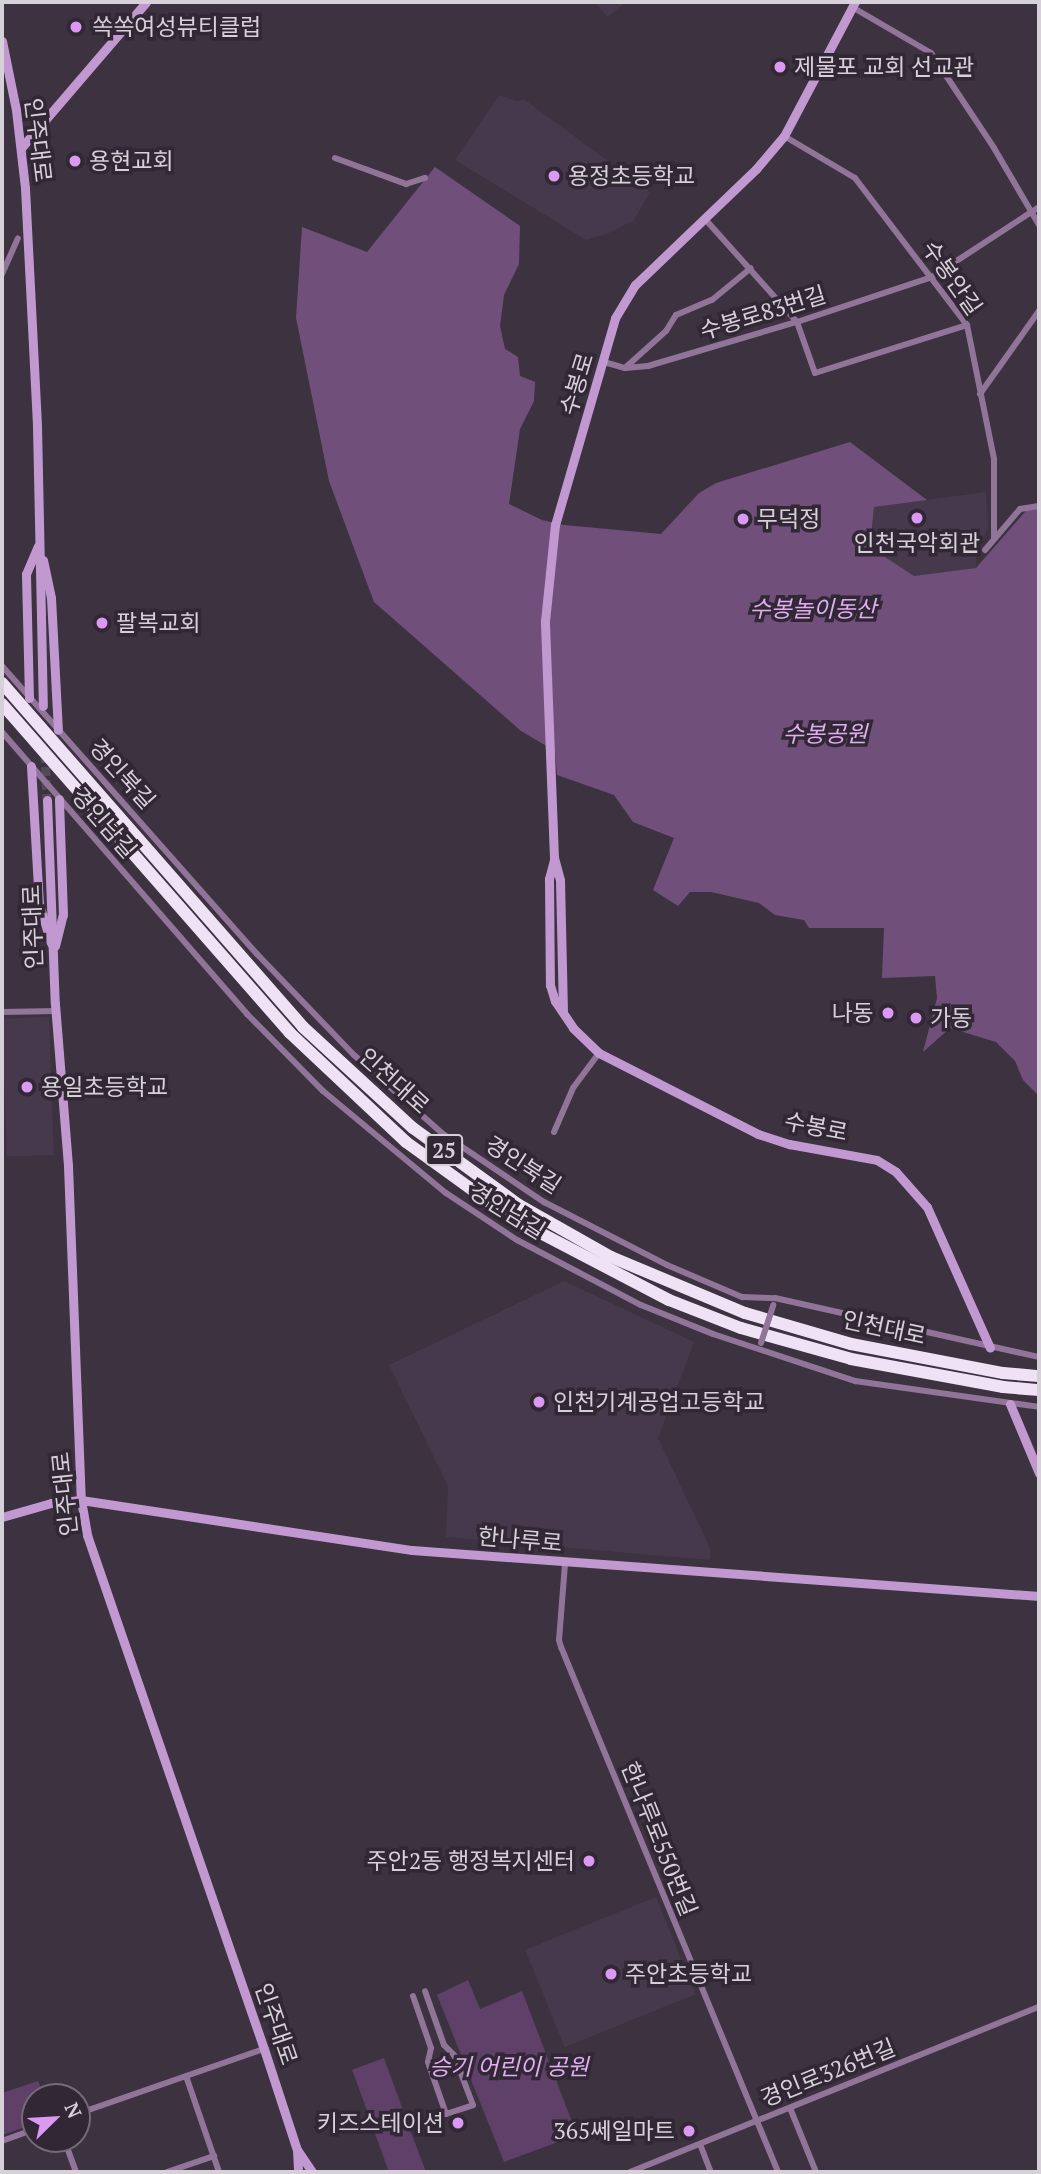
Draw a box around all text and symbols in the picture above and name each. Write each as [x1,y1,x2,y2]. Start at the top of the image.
place label: 쏙쏙여성뷰티클럽 [92,13,261,41]
marker: 쏙쏙여성뷰티클럽 [66,17,86,37]
place label: 제물포 교회 선교관 [794,53,974,81]
marker: 제물포 교회 선교관 [772,59,788,75]
street label: 인주대로 [19,96,57,184]
place label: 용현교회 [89,147,174,175]
marker: 용현교회 [67,153,83,169]
place label: 용정초등학교 [568,162,695,190]
marker: 용정초등학교 [546,168,562,184]
street label: 수봉안길 [916,235,988,321]
street label: 수봉로83번길 [697,281,829,345]
street label: 수봉로 [555,350,599,418]
place label: 무덕정 [757,505,820,533]
marker: 인천국악회관 [909,510,925,526]
marker: 무덕정 [735,511,751,527]
place label: 인천국악회관 [854,529,980,557]
park label: 수봉놀이동산 [750,595,876,623]
place label: 팔복교회 [116,609,201,637]
marker: 팔복교회 [94,615,110,631]
park label: 수봉공원 [783,720,867,748]
street label: 경인북길 [83,733,161,815]
street label: 경인남길 [66,782,142,864]
street label: 인주대로 [18,884,48,970]
place label: 나동 [832,999,874,1027]
place label: 가동 [930,1004,972,1032]
marker: 나동 [880,1005,896,1021]
marker: 가동 [908,1010,924,1026]
street label: 인천대로 [353,1042,435,1120]
place label: 용일초등학교 [41,1073,168,1101]
marker: 용일초등학교 [19,1079,35,1095]
street label: 수봉로 [782,1107,850,1147]
street label: 경인북길 [480,1130,566,1200]
road number: 25 [425,1132,463,1168]
street label: 경인남길 [464,1177,550,1245]
street label: 인천대로 [840,1306,928,1350]
place label: 인천기계공업고등학교 [553,1388,765,1416]
marker: 인천기계공업고등학교 [531,1394,547,1410]
street label: 인주대로 [47,1450,83,1538]
street label: 한나루로 [477,1523,563,1557]
street label: 한나루로550번길 [616,1758,702,1920]
place label: 주안2동 행정복지센터 [367,1847,575,1875]
marker: 주안2동 행정복지센터 [581,1853,597,1869]
place label: 주안초등학교 [625,1960,752,1988]
marker: 주안초등학교 [603,1966,619,1982]
street label: 인주대로 [249,1979,303,2069]
street label: 경인로326번길 [757,2033,899,2113]
park label: 승기 어린이 공원 [429,2053,589,2081]
north arrow [21,2083,91,2153]
text: N [59,2098,88,2122]
place label: 키즈스테이션 [317,2109,444,2137]
marker: 키즈스테이션 [450,2115,466,2131]
place label: 365쎄일마트 [554,2117,675,2145]
marker: 365쎄일마트 [681,2123,697,2139]

